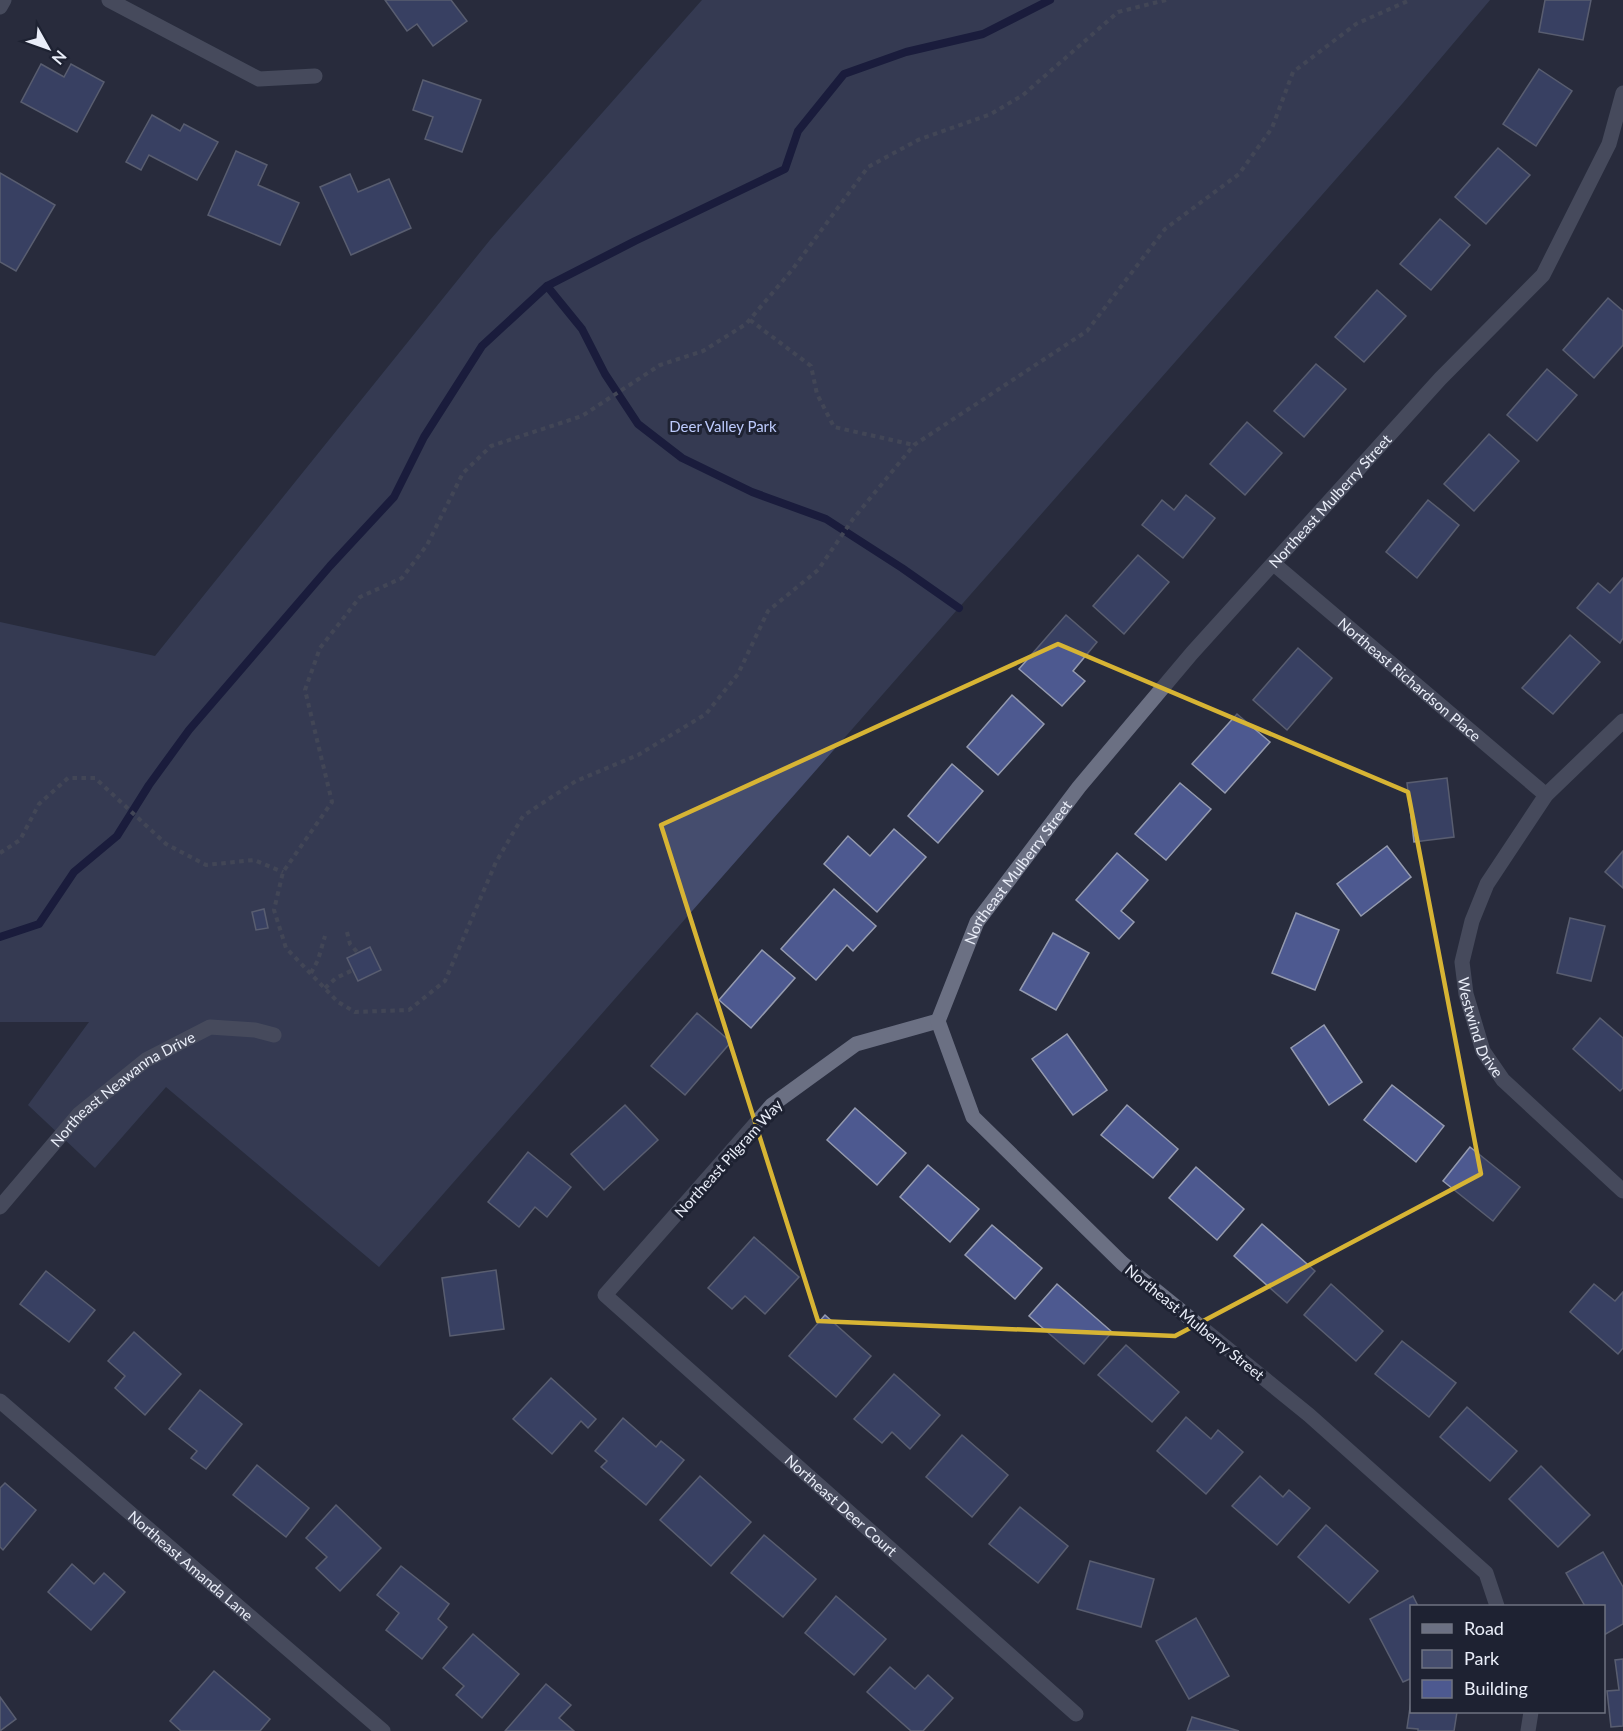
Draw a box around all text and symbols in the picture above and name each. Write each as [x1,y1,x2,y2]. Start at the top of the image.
north arrow [18,18,78,78]
text: N [49,47,71,69]
park label: Deer Valley Park [669,417,777,435]
street label: Northeast Mulberry Street [1265,430,1395,571]
street label: Northeast Richardson Place [1335,614,1485,745]
street label: Northeast Mulberry Street [960,796,1075,947]
street label: Westwind Drive [1455,976,1507,1081]
street label: Northeast Neawanna Drive [46,1027,198,1150]
street label: Northeast Pilgram Way [670,1095,786,1221]
street label: Northeast Mulberry Street [1122,1260,1269,1384]
street label: Northeast Deer Court [781,1451,901,1560]
street label: Northeast Amanda Lane [125,1507,257,1624]
legend [1410,1605,1605,1713]
text: Road [1464,1617,1504,1639]
text: Park [1464,1647,1500,1669]
text: Building [1464,1677,1528,1699]

